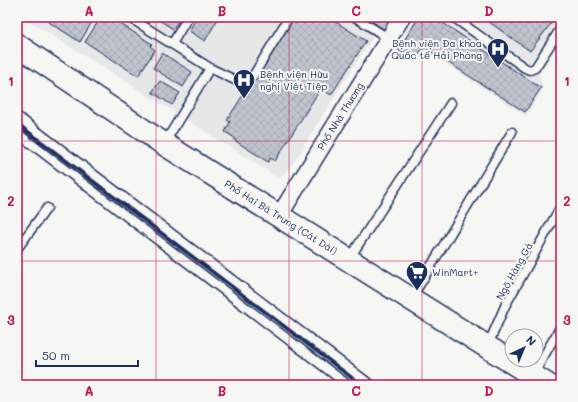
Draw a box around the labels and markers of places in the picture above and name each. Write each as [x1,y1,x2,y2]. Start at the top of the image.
place label: Bệnh viện Đa khoa Quốc tế Hải Phòng [391,36,482,62]
hospital icon: Bệnh viện Đa khoa Quốc tế Hải Phòng [485,36,511,69]
hospital icon: Bệnh viện Hữu nghị Việt Tiệp [231,67,257,100]
place label: Bệnh viện Hữu nghị Việt Tiệp [260,67,328,93]
supermarket icon: WinMart+ [404,259,430,292]
place label: WinMart+ [432,265,478,279]

